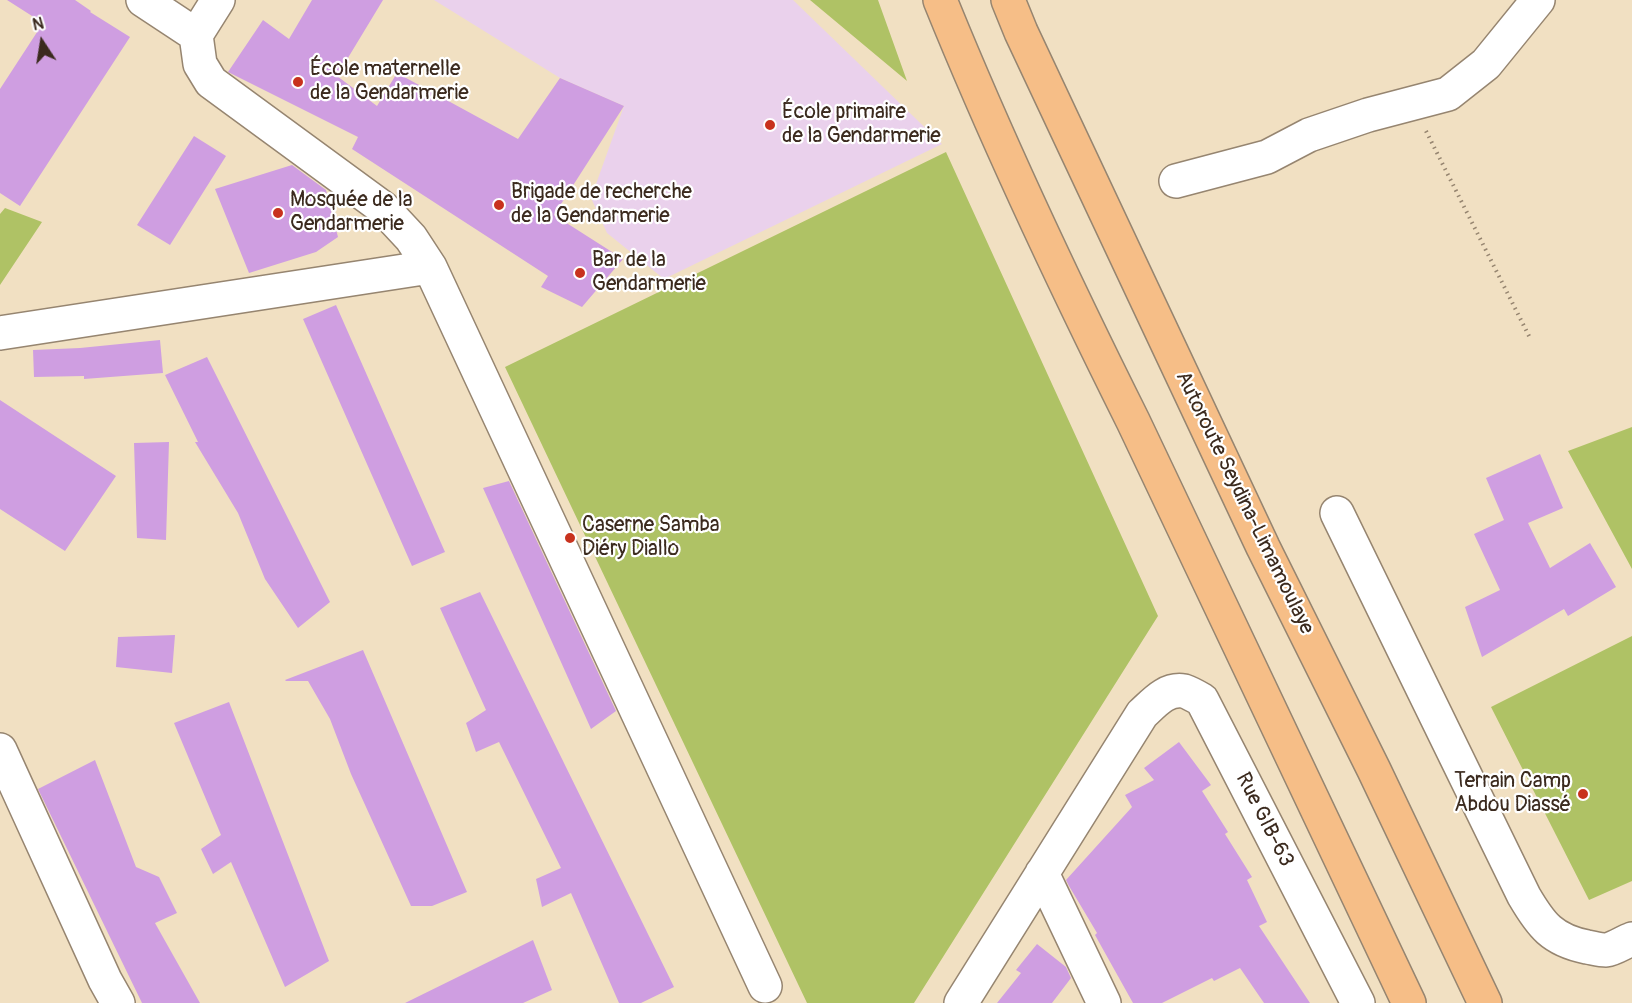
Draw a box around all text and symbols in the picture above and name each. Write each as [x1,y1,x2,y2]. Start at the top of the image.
north arrow [12,12,72,72]
text: N [31,13,46,35]
place label: École maternelle de la Gendarmerie [310,57,469,107]
marker: École maternelle de la Gendarmerie [291,75,305,89]
place label: École primaire de la Gendarmerie [782,100,941,150]
marker: École primaire de la Gendarmerie [763,118,777,132]
place label: Brigade de recherche de la Gendarmerie [511,180,692,230]
place label: Mosquée de la Gendarmerie [290,188,412,238]
marker: Brigade de recherche de la Gendarmerie [492,198,506,212]
marker: Mosquée de la Gendarmerie [271,206,285,220]
place label: Bar de la Gendarmerie [592,248,706,298]
marker: Bar de la Gendarmerie [573,266,587,280]
street label: Autoroute Seydina-Limamoulaye [1169,367,1319,639]
place label: Caserne Samba Diéry Diallo [582,513,719,563]
marker: Caserne Samba Diéry Diallo [563,531,577,545]
street label: Rue GIB-63 [1230,769,1298,871]
place label: Terrain Camp Abdou Diassé [1454,769,1571,819]
marker: Terrain Camp Abdou Diassé [1576,787,1590,801]

